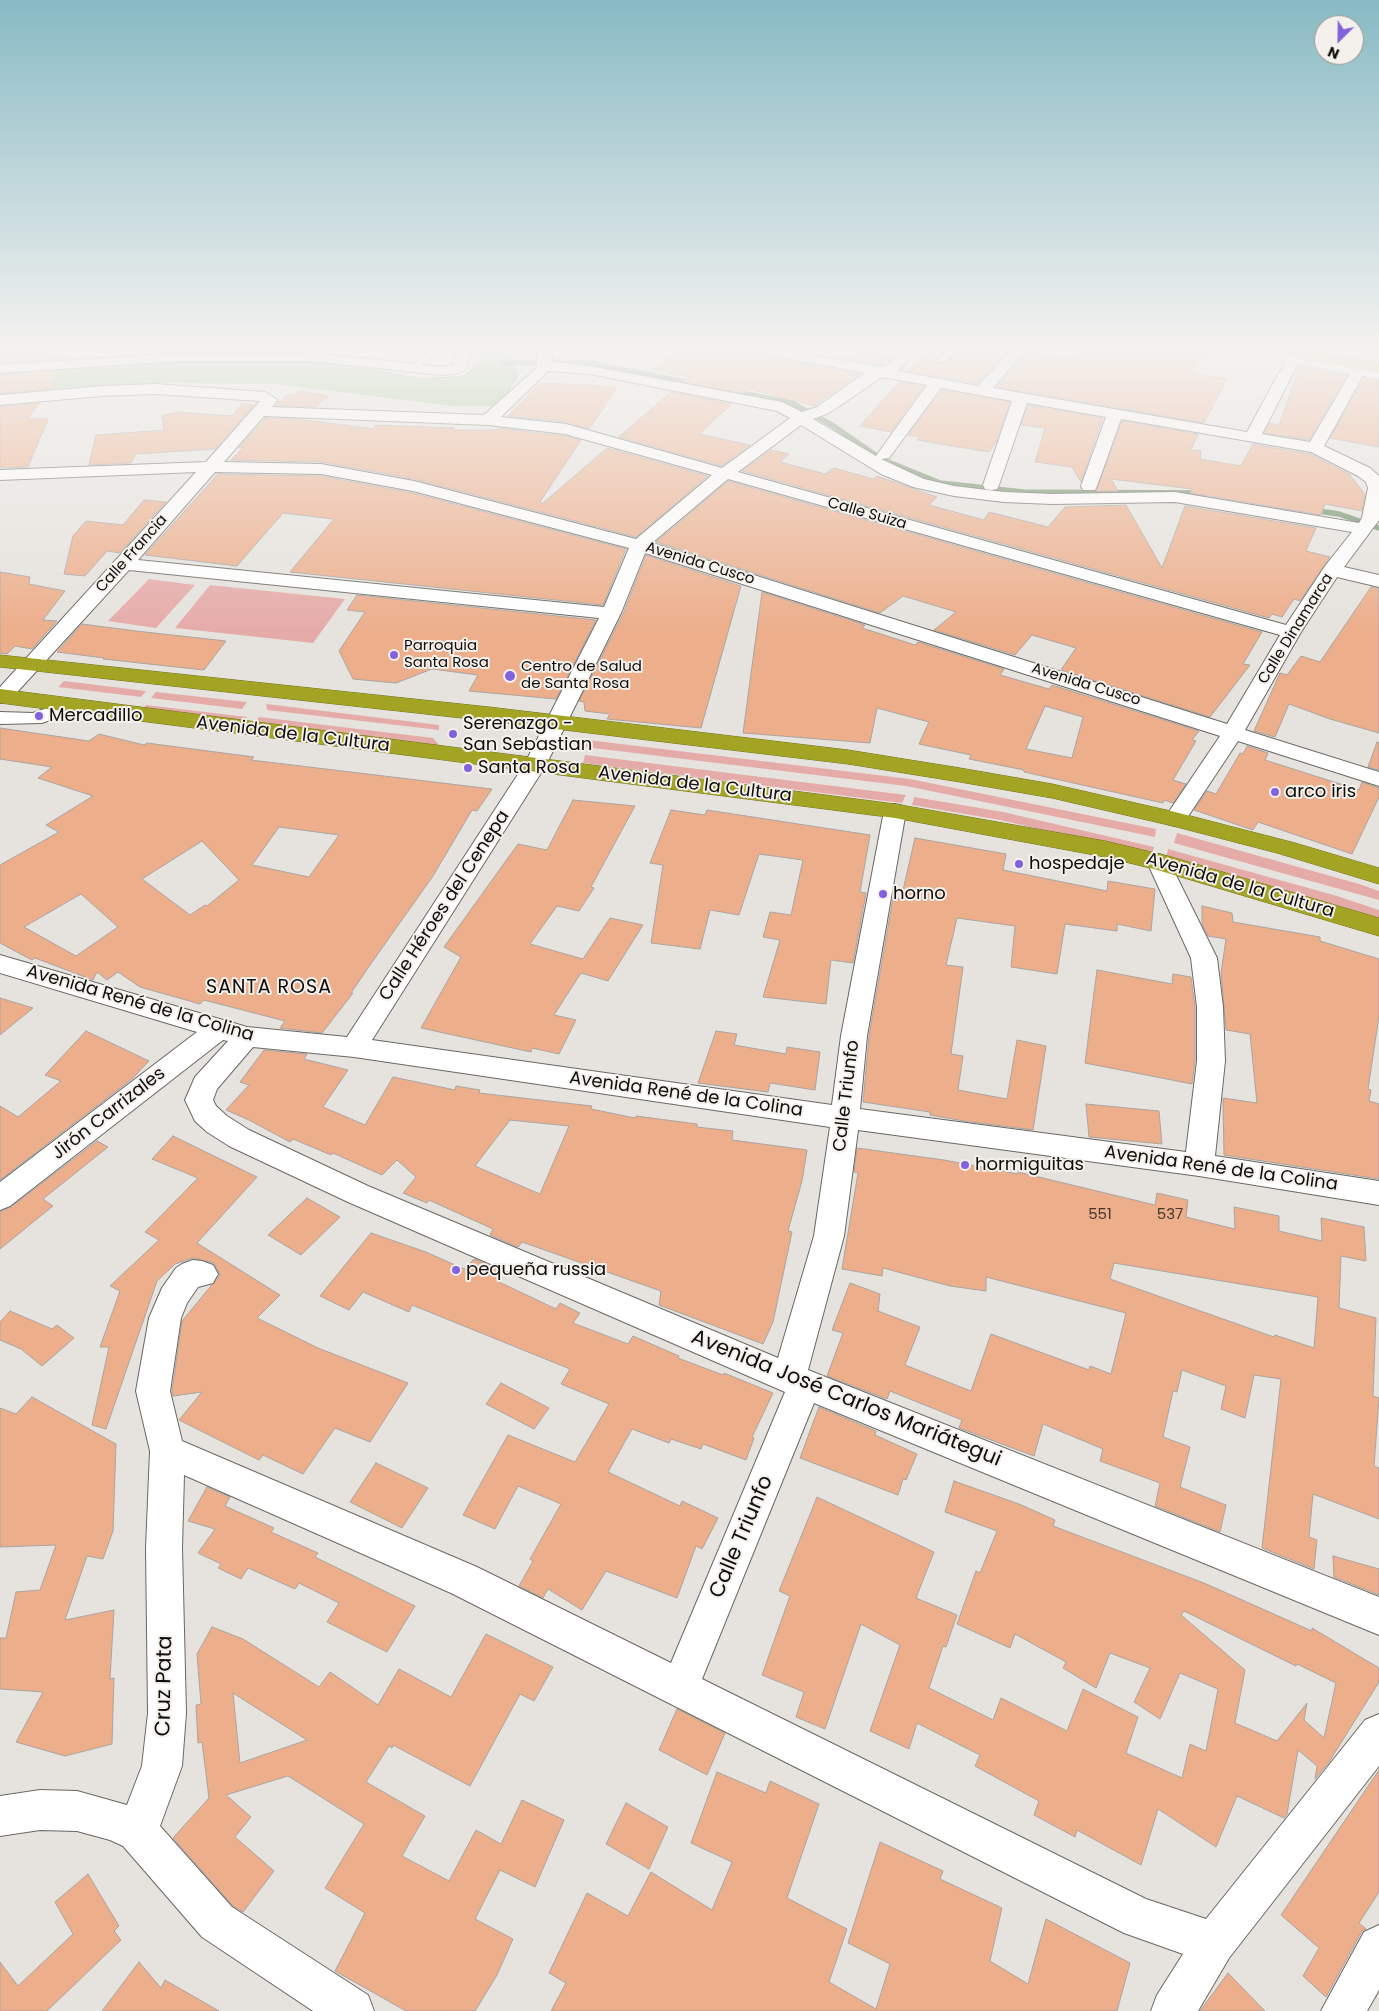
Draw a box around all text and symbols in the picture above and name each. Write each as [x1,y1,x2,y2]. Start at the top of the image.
north arrow [1314,15,1364,65]
text: N [1325,42,1342,64]
street label: Calle Suiza [825,494,909,534]
street label: Calle Francia [92,511,172,597]
street label: Avenida Cusco [643,539,757,589]
street label: Calle Dinamarca [1255,570,1337,688]
place label: Parroquia Santa Rosa [404,637,489,672]
marker: Parroquia Santa Rosa [388,649,400,661]
place label: Centro de Salud de Santa Rosa [521,658,642,693]
street label: Avenida Cusco [1029,660,1143,710]
marker: Centro de Salud de Santa Rosa [503,669,517,683]
place label: Mercadillo [49,705,142,727]
marker: Mercadillo [33,710,45,722]
street label: Avenida de la Cultura [195,712,391,758]
place label: Serenazgo - San Sebastian [463,713,592,756]
marker: Serenazgo - San Sebastian [447,728,459,740]
place label: Santa Rosa [478,757,580,779]
marker: Santa Rosa [462,762,474,774]
street label: Avenida de la Cultura [597,762,793,808]
place label: arco iris [1285,781,1356,803]
marker: arco iris [1269,786,1281,798]
street label: Calle Héroes del Cenepa [375,807,515,1005]
street label: Avenida de la Cultura [1143,849,1337,923]
place label: hospedaje [1029,853,1125,875]
marker: hospedaje [1013,858,1025,870]
place label: horno [893,883,946,905]
marker: horno [877,888,889,900]
street label: Avenida René de la Colina [24,961,256,1047]
district label: SANTA ROSA [205,977,333,999]
street label: Calle Triunfo [829,1039,865,1153]
street label: Jirón Carrizales [48,1063,170,1165]
street label: Avenida René de la Colina [568,1068,804,1122]
street label: Avenida René de la Colina [1103,1142,1339,1196]
place label: hormiguitas [975,1154,1084,1176]
marker: hormiguitas [959,1159,971,1171]
house number: 551 [1088,1206,1112,1224]
house number: 537 [1157,1206,1183,1224]
place label: pequeña russia [466,1259,606,1281]
marker: pequeña russia [450,1264,462,1276]
street label: Avenida José Carlos Mariátegui [687,1325,1005,1473]
street label: Calle Triunfo [705,1472,779,1602]
street label: Cruz Pata [152,1635,178,1737]

